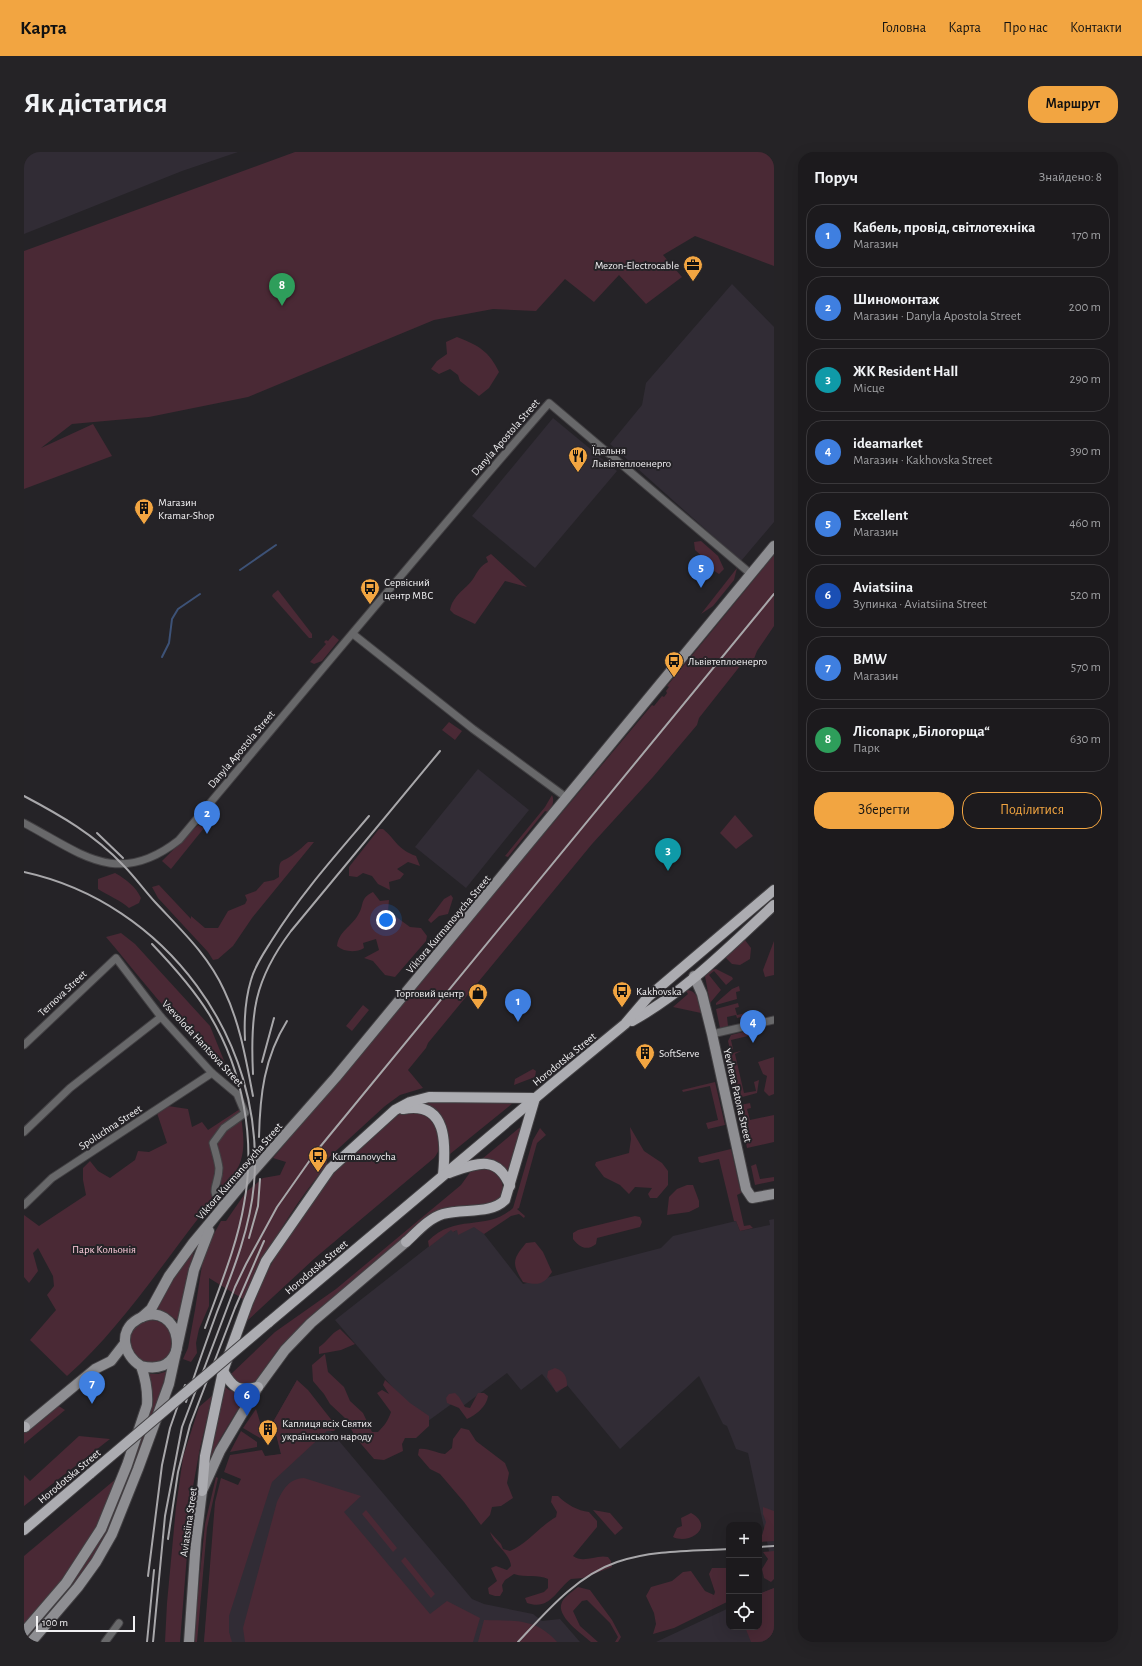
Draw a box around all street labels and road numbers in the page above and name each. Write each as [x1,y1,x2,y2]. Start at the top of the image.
street label: Danyla Apostola Street [469,397,542,478]
street label: Danyla Apostola Street [206,708,277,790]
street label: Viktora Kurmanovycha Street [404,873,493,976]
street label: Ternova Street [36,968,89,1018]
street label: Vsevoloda Hantsova Street [160,998,246,1089]
street label: Horodotska Street [531,1030,598,1088]
street label: Yevhena Patona Street [721,1047,754,1144]
street label: Spoluchna Street [77,1103,144,1152]
street label: Viktora Kurmanovycha Street [194,1120,285,1222]
street label: Horodotska Street [283,1238,350,1297]
street label: Horodotska Street [36,1447,103,1506]
street label: Aviatsiina Street [178,1486,199,1557]

